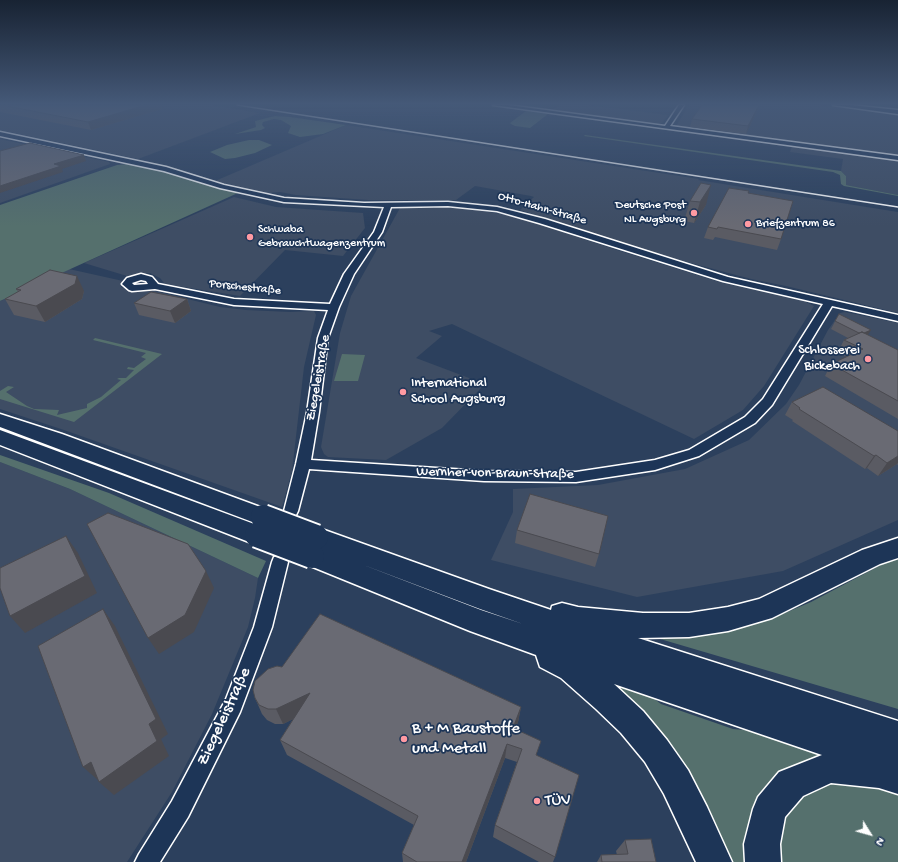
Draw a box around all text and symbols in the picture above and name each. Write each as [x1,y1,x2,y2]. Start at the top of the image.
street label: Otto-Hahn-Straße [496,189,588,229]
place label: Deutsche Post NL Augsburg [615,199,686,227]
marker: Deutsche Post NL Augsburg [689,208,699,218]
place label: Briefzentrum 86 [756,217,835,231]
marker: Briefzentrum 86 [743,219,753,229]
place label: Schwaba Gebrauchtwagenzentrum [258,223,385,251]
marker: Schwaba Gebrauchtwagenzentrum [245,232,255,242]
street label: Porschestraße [208,277,282,299]
street label: Ziegeleistraße [303,334,335,422]
place label: Schlosserei Bickebach [798,343,860,376]
marker: Schlosserei Bickebach [863,354,873,364]
place label: International School Augsburg [411,376,506,408]
marker: International School Augsburg [398,387,408,397]
street label: Wernher-von-Braun-Straße [416,464,574,484]
street label: Ziegeleistraße [193,665,257,769]
place label: B + M Baustoffe und Metall [412,719,520,759]
marker: B + M Baustoffe und Metall [399,734,409,744]
place label: TÜV [545,791,571,811]
marker: TÜV [532,796,542,806]
north arrow [850,814,890,854]
text: N [873,835,887,848]

